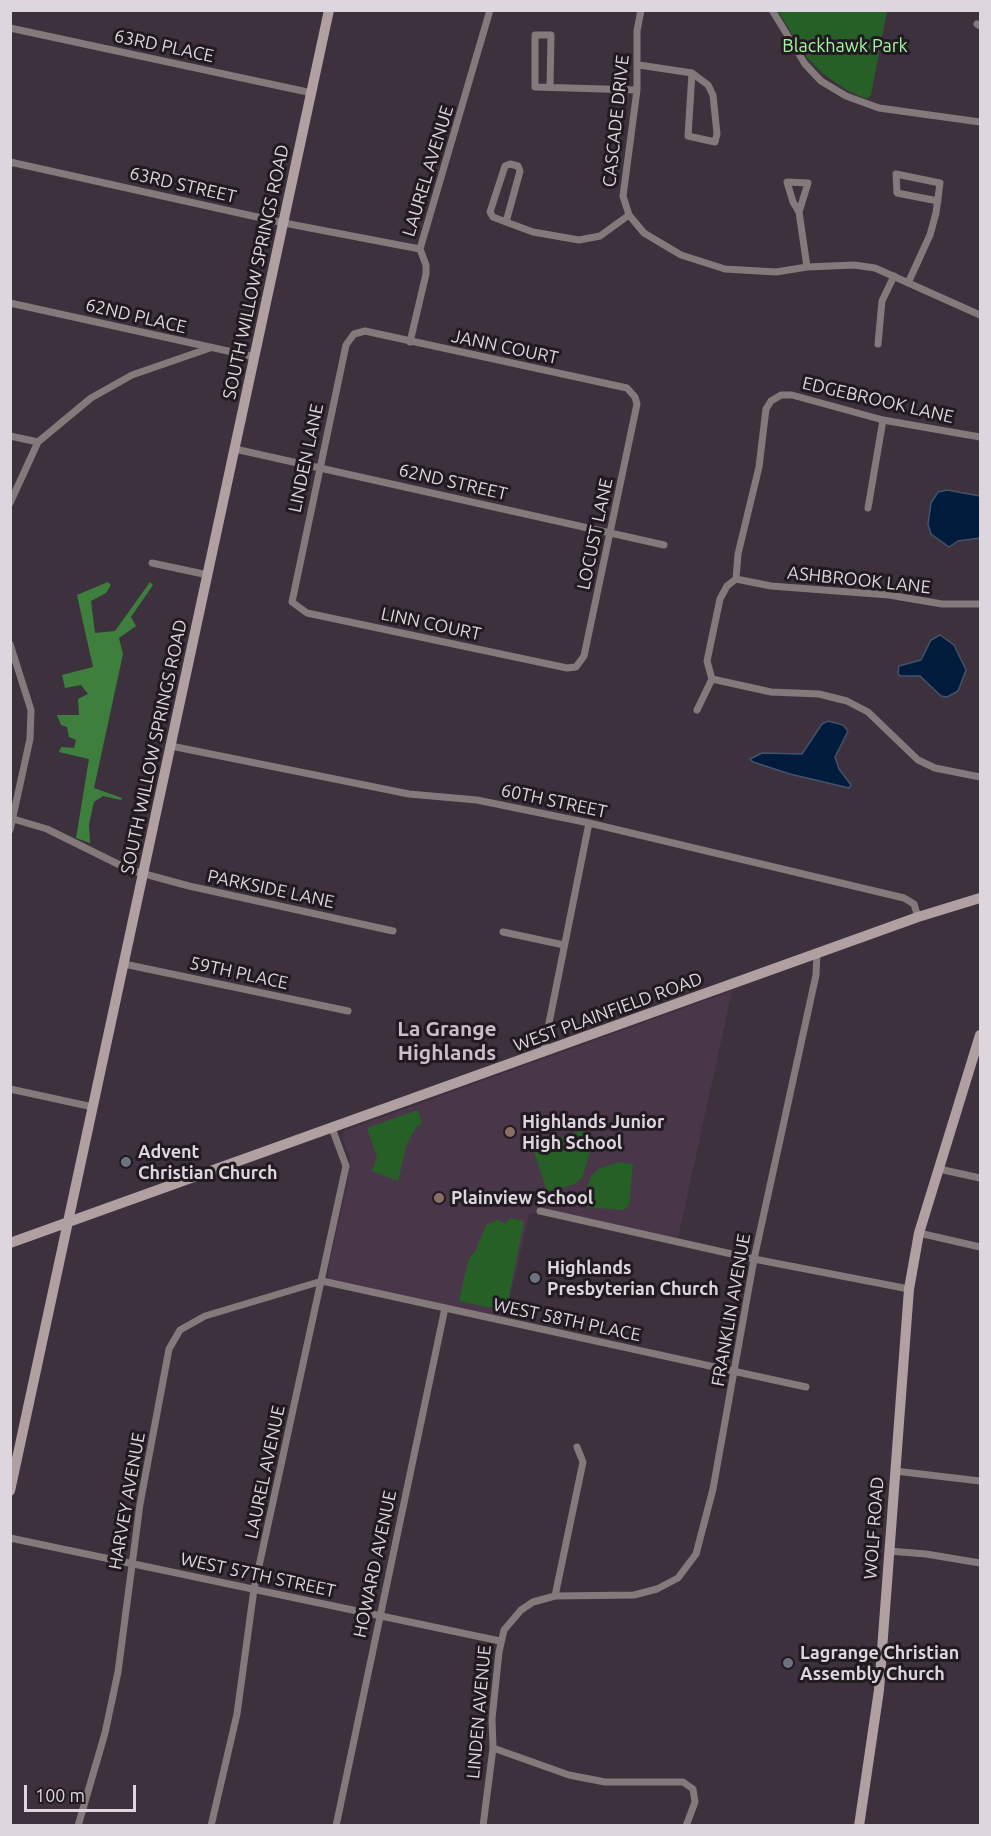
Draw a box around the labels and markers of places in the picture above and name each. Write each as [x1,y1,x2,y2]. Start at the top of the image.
place label: Highlands Junior High School [522,1111,664,1154]
marker: Highlands Junior High School [503,1125,517,1139]
place label: Advent Christian Church [138,1141,277,1184]
marker: Advent Christian Church [119,1155,133,1169]
place label: Plainview School [451,1187,593,1209]
marker: Plainview School [432,1191,446,1205]
place label: Highlands Presbyterian Church [547,1257,719,1300]
marker: Highlands Presbyterian Church [528,1271,542,1285]
place label: Lagrange Christian Assembly Church [800,1642,959,1684]
marker: Lagrange Christian Assembly Church [781,1656,795,1670]

